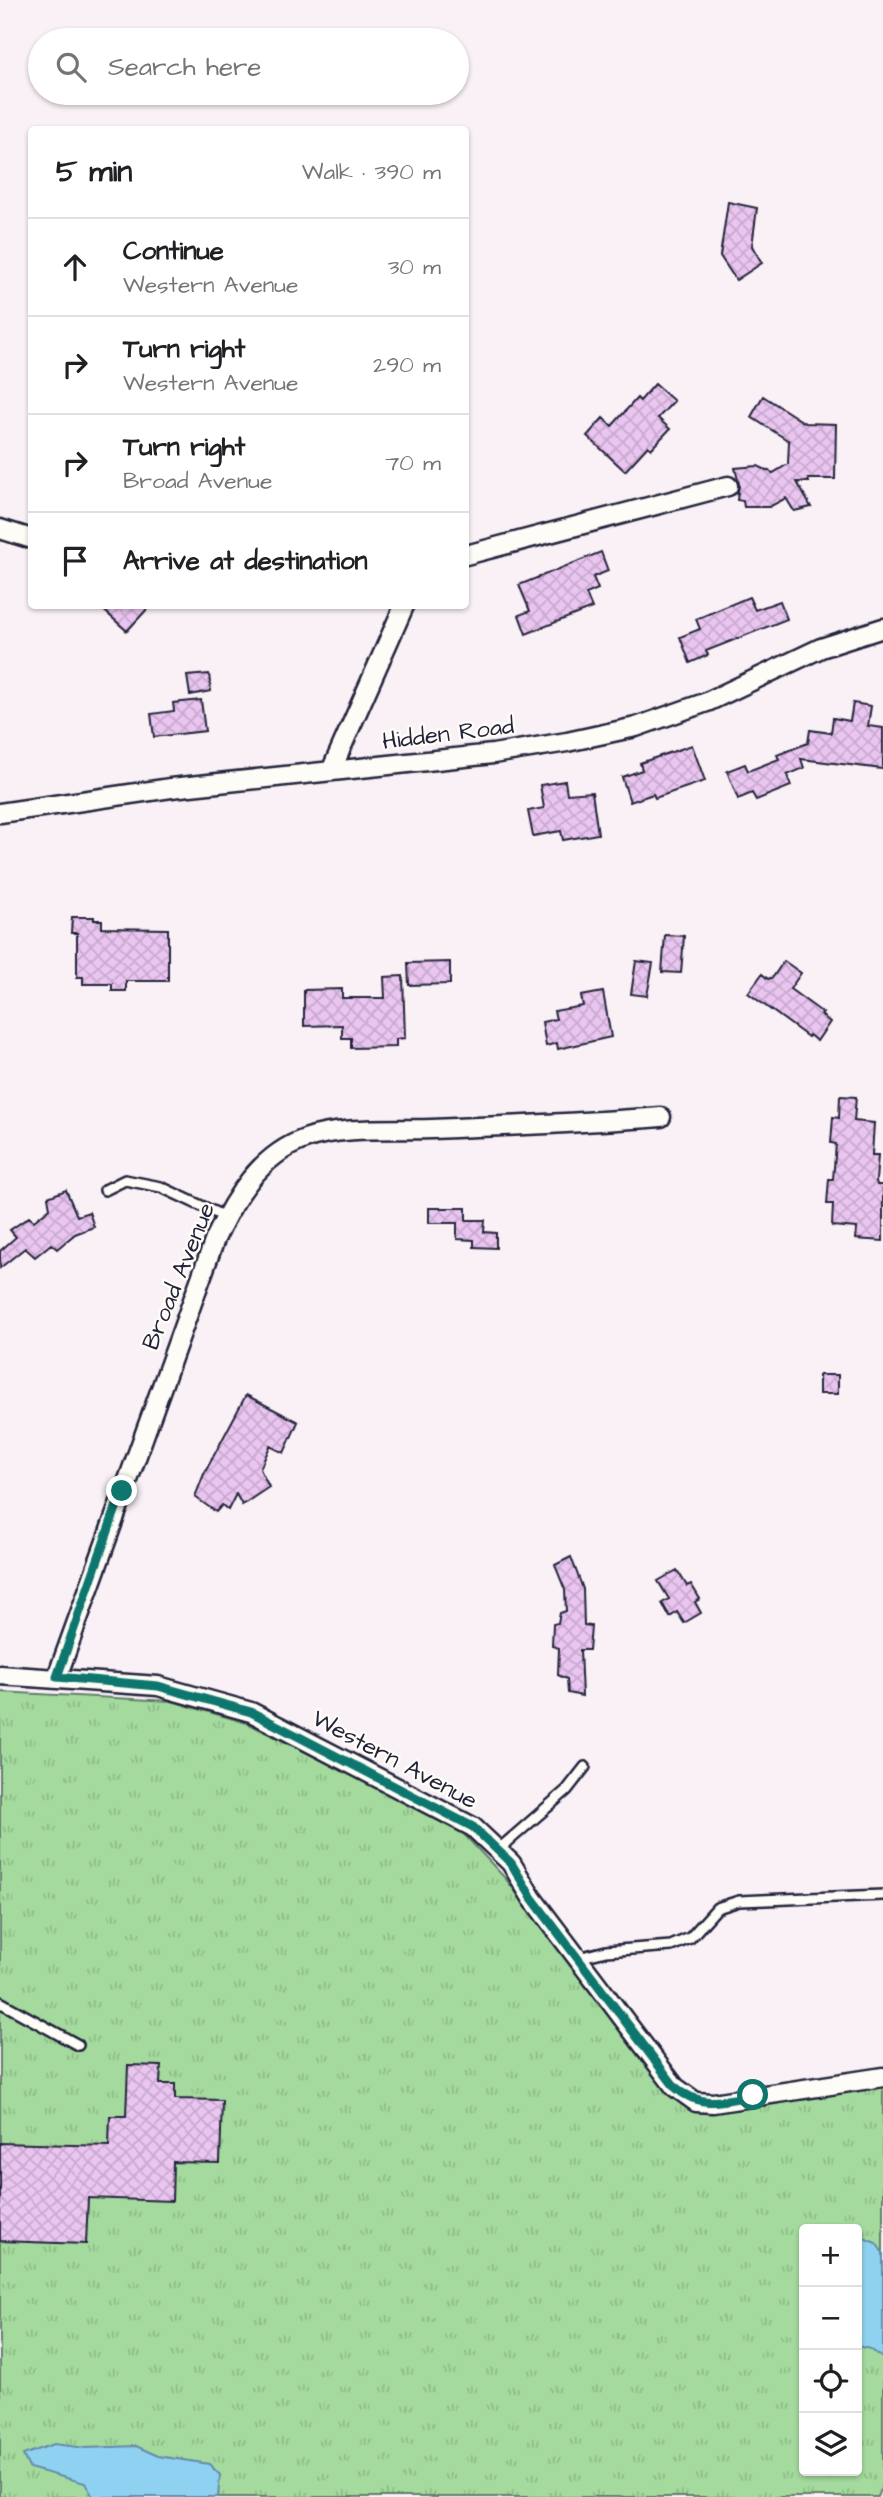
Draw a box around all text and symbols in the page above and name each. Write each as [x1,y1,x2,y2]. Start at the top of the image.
search box [28,28,469,105]
icon: search [52,48,90,86]
text: Search here [108,49,261,85]
text: 5 min [56,151,132,193]
text: Walk · 390 m [302,156,441,188]
text: Continue [123,233,224,269]
icon: ahead [56,248,94,286]
text: 30 m [388,251,441,283]
text: Western Avenue [123,269,299,301]
text: Turn right [123,331,245,367]
icon: right [56,346,94,384]
text: 290 m [373,349,441,381]
text: Western Avenue [123,367,299,399]
text: Turn right [123,429,245,465]
icon: right [56,444,94,482]
text: 70 m [385,447,441,479]
text: Broad Avenue [123,465,272,497]
icon: arrive [56,542,94,580]
text: Arrive at destination [123,543,368,579]
street label: Hidden Road [380,709,516,759]
street label: Broad Avenue [134,1198,224,1355]
route end [106,1475,137,1506]
street label: Western Avenue [306,1702,483,1818]
route start [737,2079,768,2110]
map controls [799,2224,862,2476]
button: + [799,2224,862,2287]
button: − [799,2287,862,2350]
button: locate [799,2350,862,2413]
button: layers [799,2413,862,2476]

